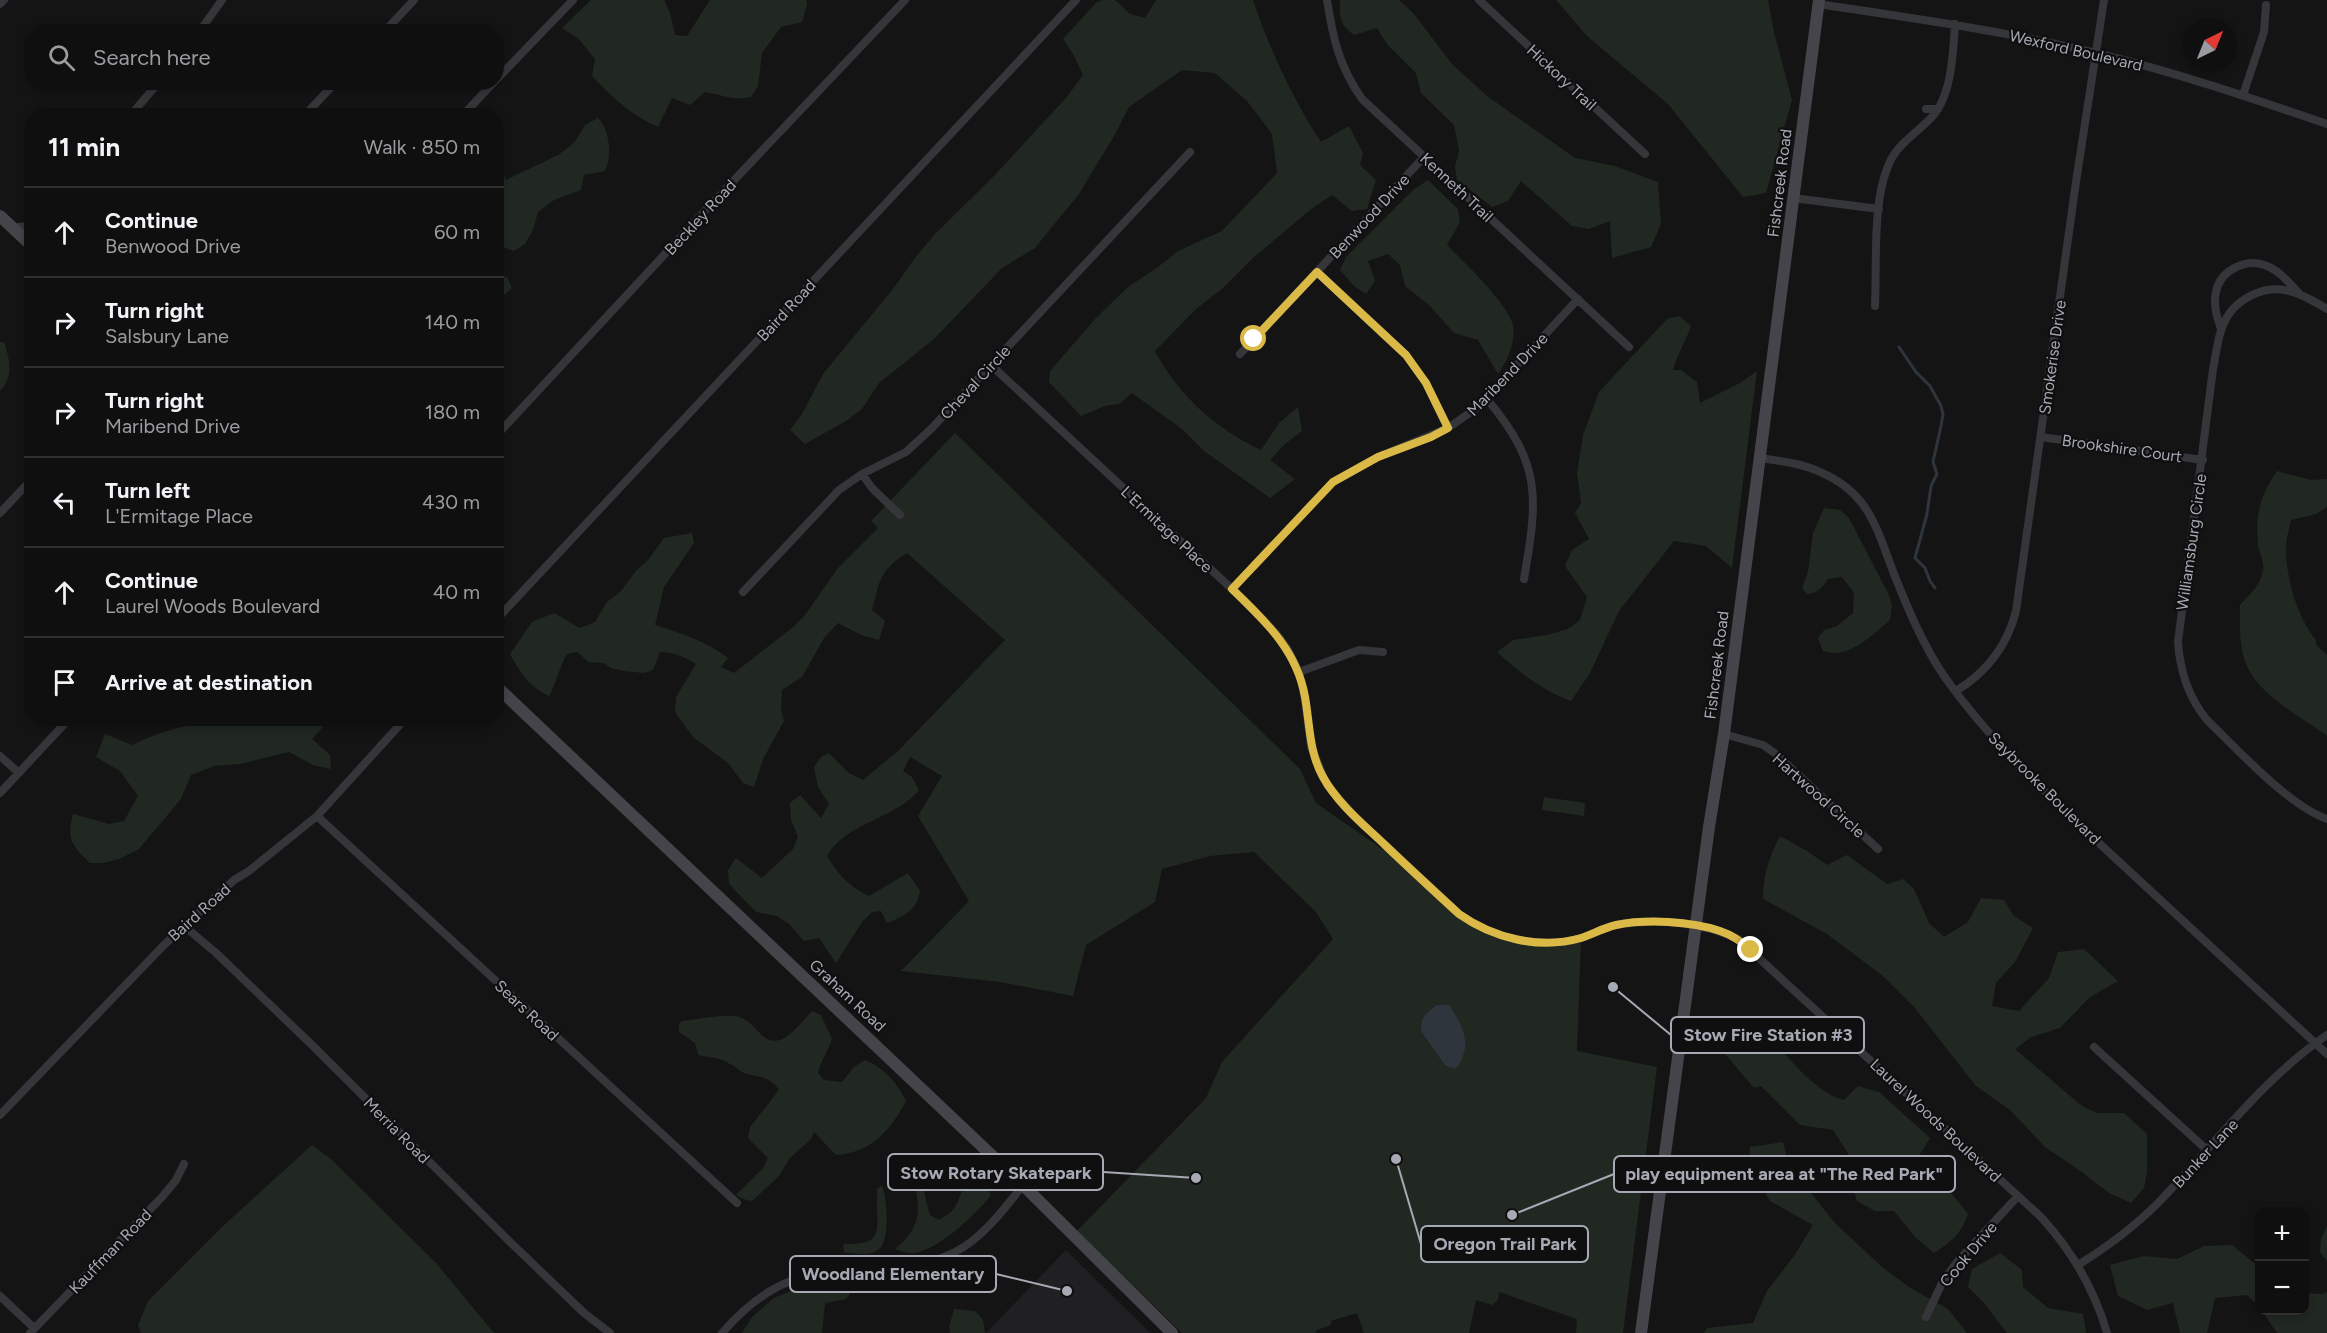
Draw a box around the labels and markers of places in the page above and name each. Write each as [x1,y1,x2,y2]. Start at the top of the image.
callout: Stow Fire Station #3 [1671,1017,1864,1053]
callout: Stow Rotary Skatepark [888,1154,1103,1190]
callout: play equipment area at "The Red Park" [1614,1156,1955,1192]
callout: Oregon Trail Park [1421,1226,1588,1262]
callout: Woodland Elementary [790,1256,996,1292]

